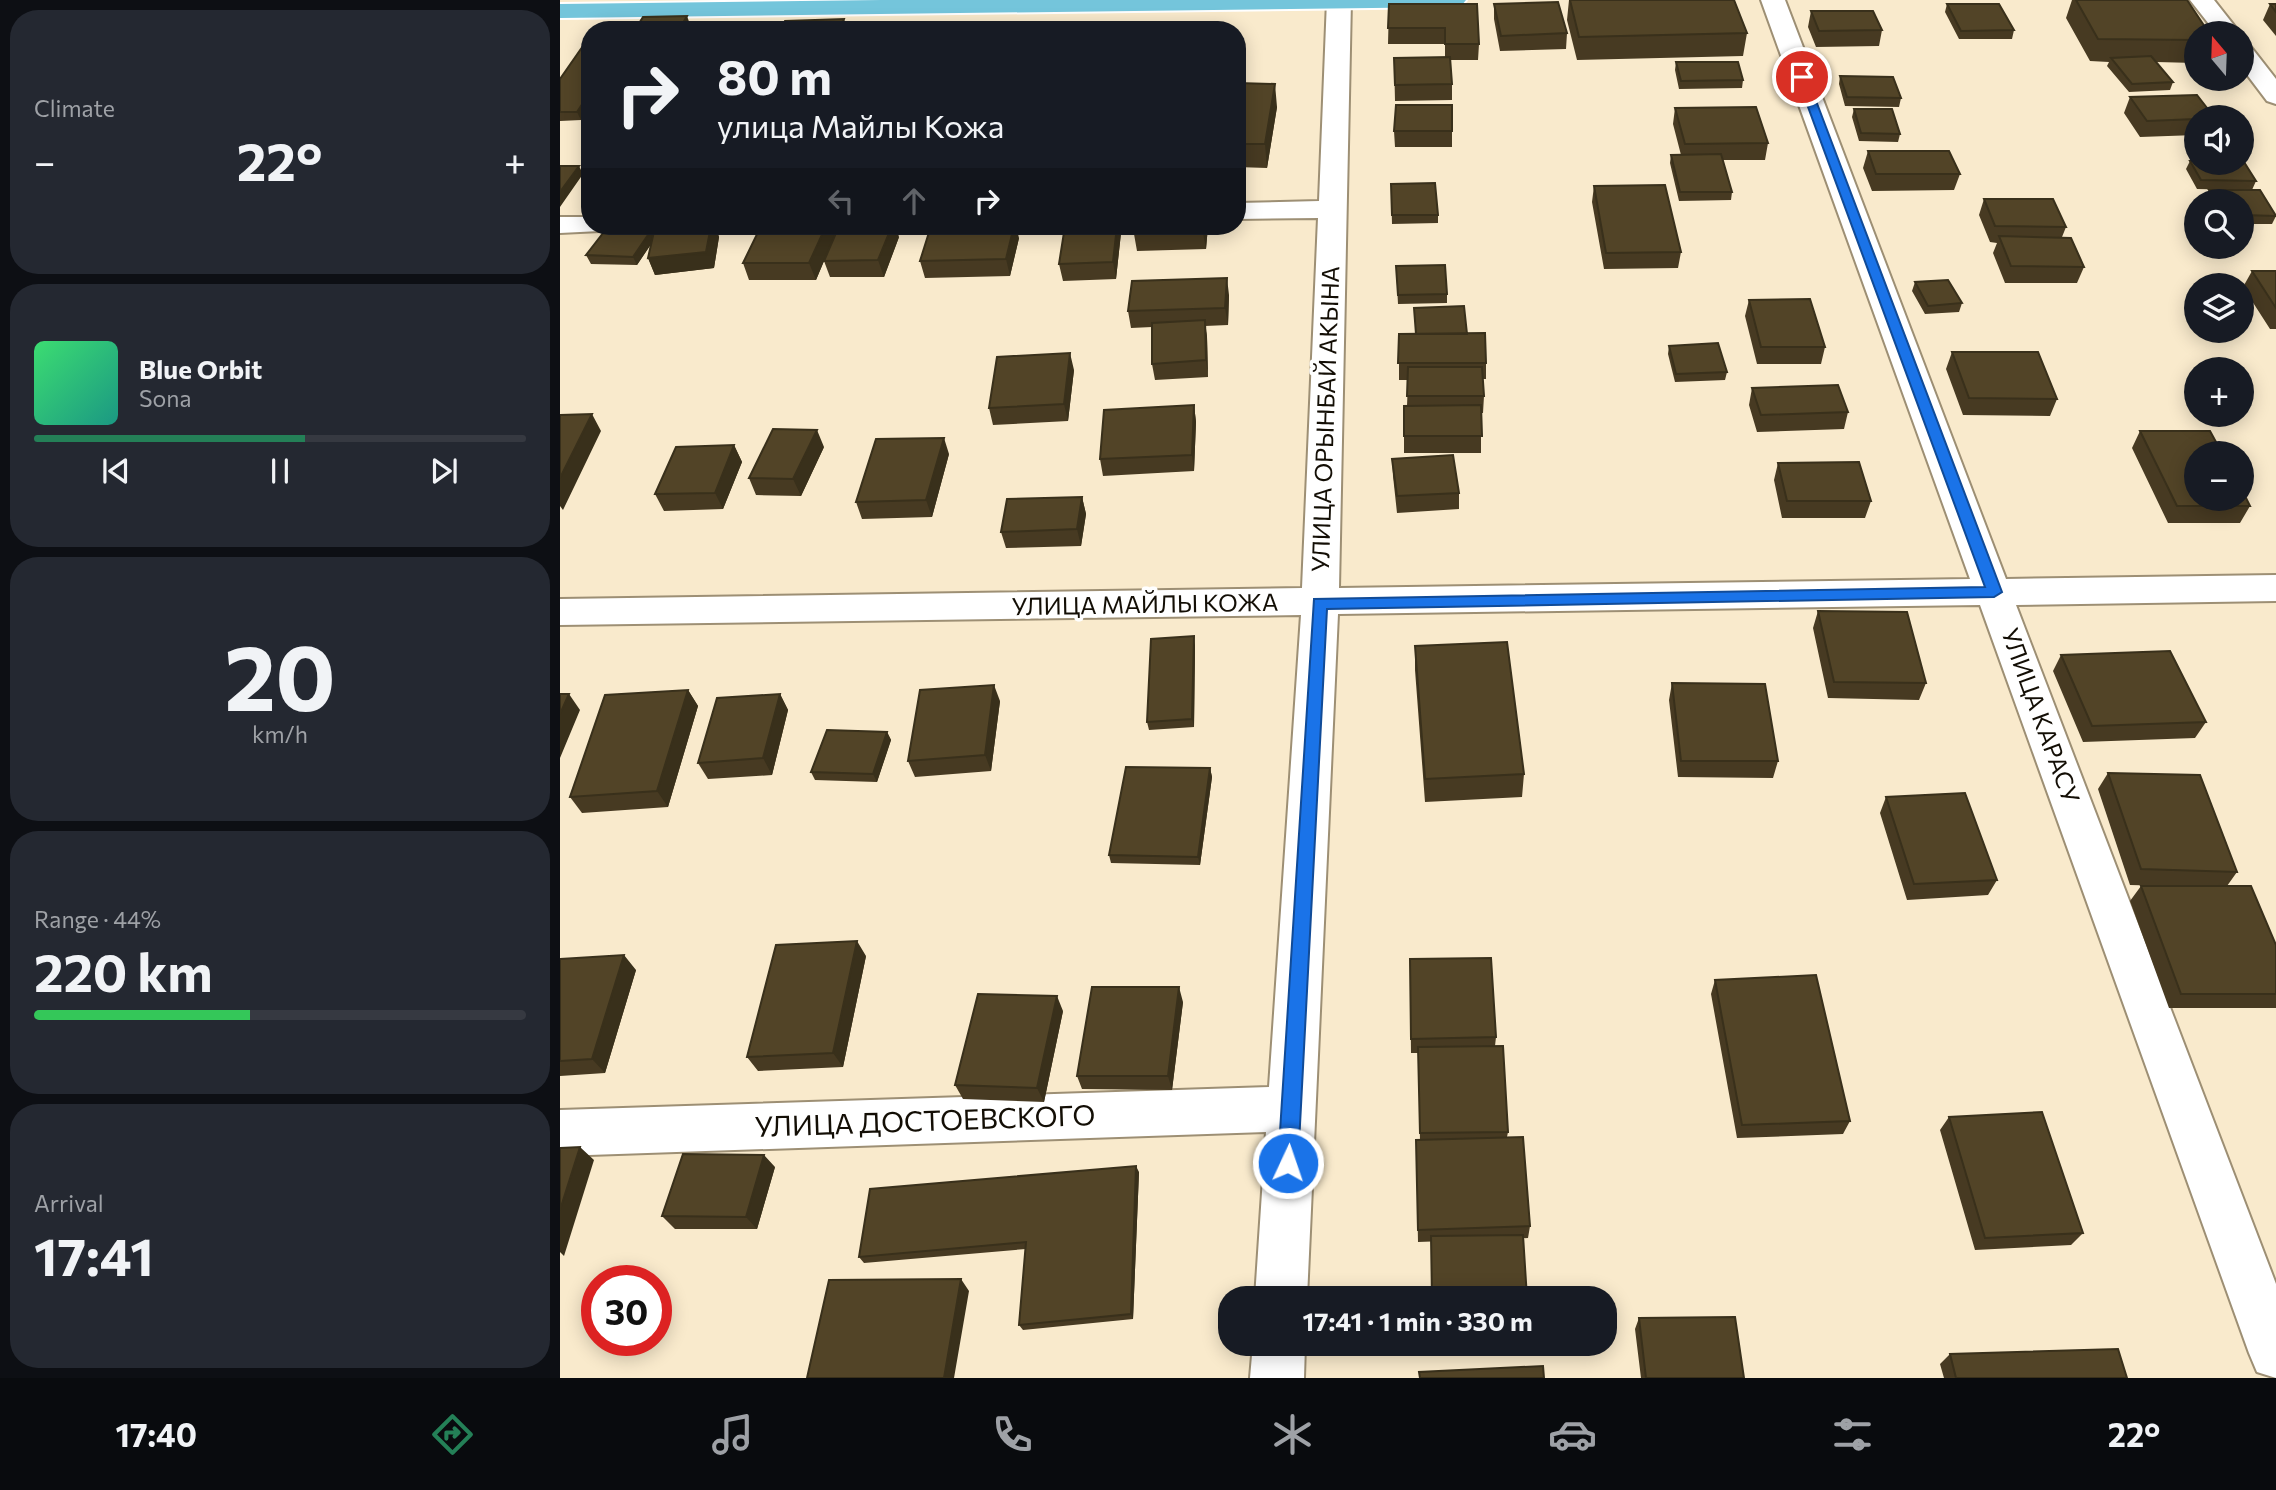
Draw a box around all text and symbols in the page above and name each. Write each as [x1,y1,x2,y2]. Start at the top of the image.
north arrow [2184,21,2254,91]
map controls [2184,21,2254,511]
text: 80 m [717,45,832,105]
pin [1772,47,1832,107]
icon: right [602,49,693,140]
icon: arrive [1783,58,1821,96]
text: Climate [34,94,115,122]
text: улица Майлы Кожа [717,105,1004,145]
button: sound [2184,105,2254,175]
text: 22° [237,128,322,192]
text: − [34,137,56,184]
text: + [504,137,526,184]
icon: left [822,182,860,220]
icon: ahead [895,182,933,220]
icon: right [968,182,1006,220]
button: search [2184,189,2254,259]
street label: УЛИЦА ОРЫНБАЙ АКЫНА [1305,265,1344,573]
button: layers [2184,273,2254,343]
text: Blue Orbit [139,353,262,384]
button: + [2184,357,2254,427]
text: Sona [139,384,191,412]
button: − [2184,441,2254,511]
icon: previous [97,452,135,490]
icon: pause [261,452,299,490]
icon: next [425,452,463,490]
street label: УЛИЦА МАЙЛЫ КОЖА [1011,587,1279,620]
text: 20 [224,618,336,730]
street label: УЛИЦА КАРАСУ [1996,624,2087,807]
text: km/h [252,720,308,748]
text: Range · 44% [34,905,161,933]
text: 220 km [34,939,213,1003]
street label: УЛИЦА ДОСТОЕВСКОГО [754,1097,1096,1143]
position arrow [1251,1126,1325,1200]
text: Arrival [34,1189,104,1217]
text: 17:41 [34,1223,154,1287]
speed limit sign: 30 [581,1265,672,1356]
text: 17:41 · 1 min · 330 m [1302,1305,1533,1336]
icon: directions [428,1410,477,1459]
icon: music [708,1410,757,1459]
icon: phone [988,1410,1037,1459]
icon: climate [1268,1410,1317,1459]
icon: car [1548,1410,1597,1459]
icon: filters [1828,1410,1877,1459]
text: 17:40 [115,1414,197,1454]
text: 22° [2108,1414,2160,1454]

